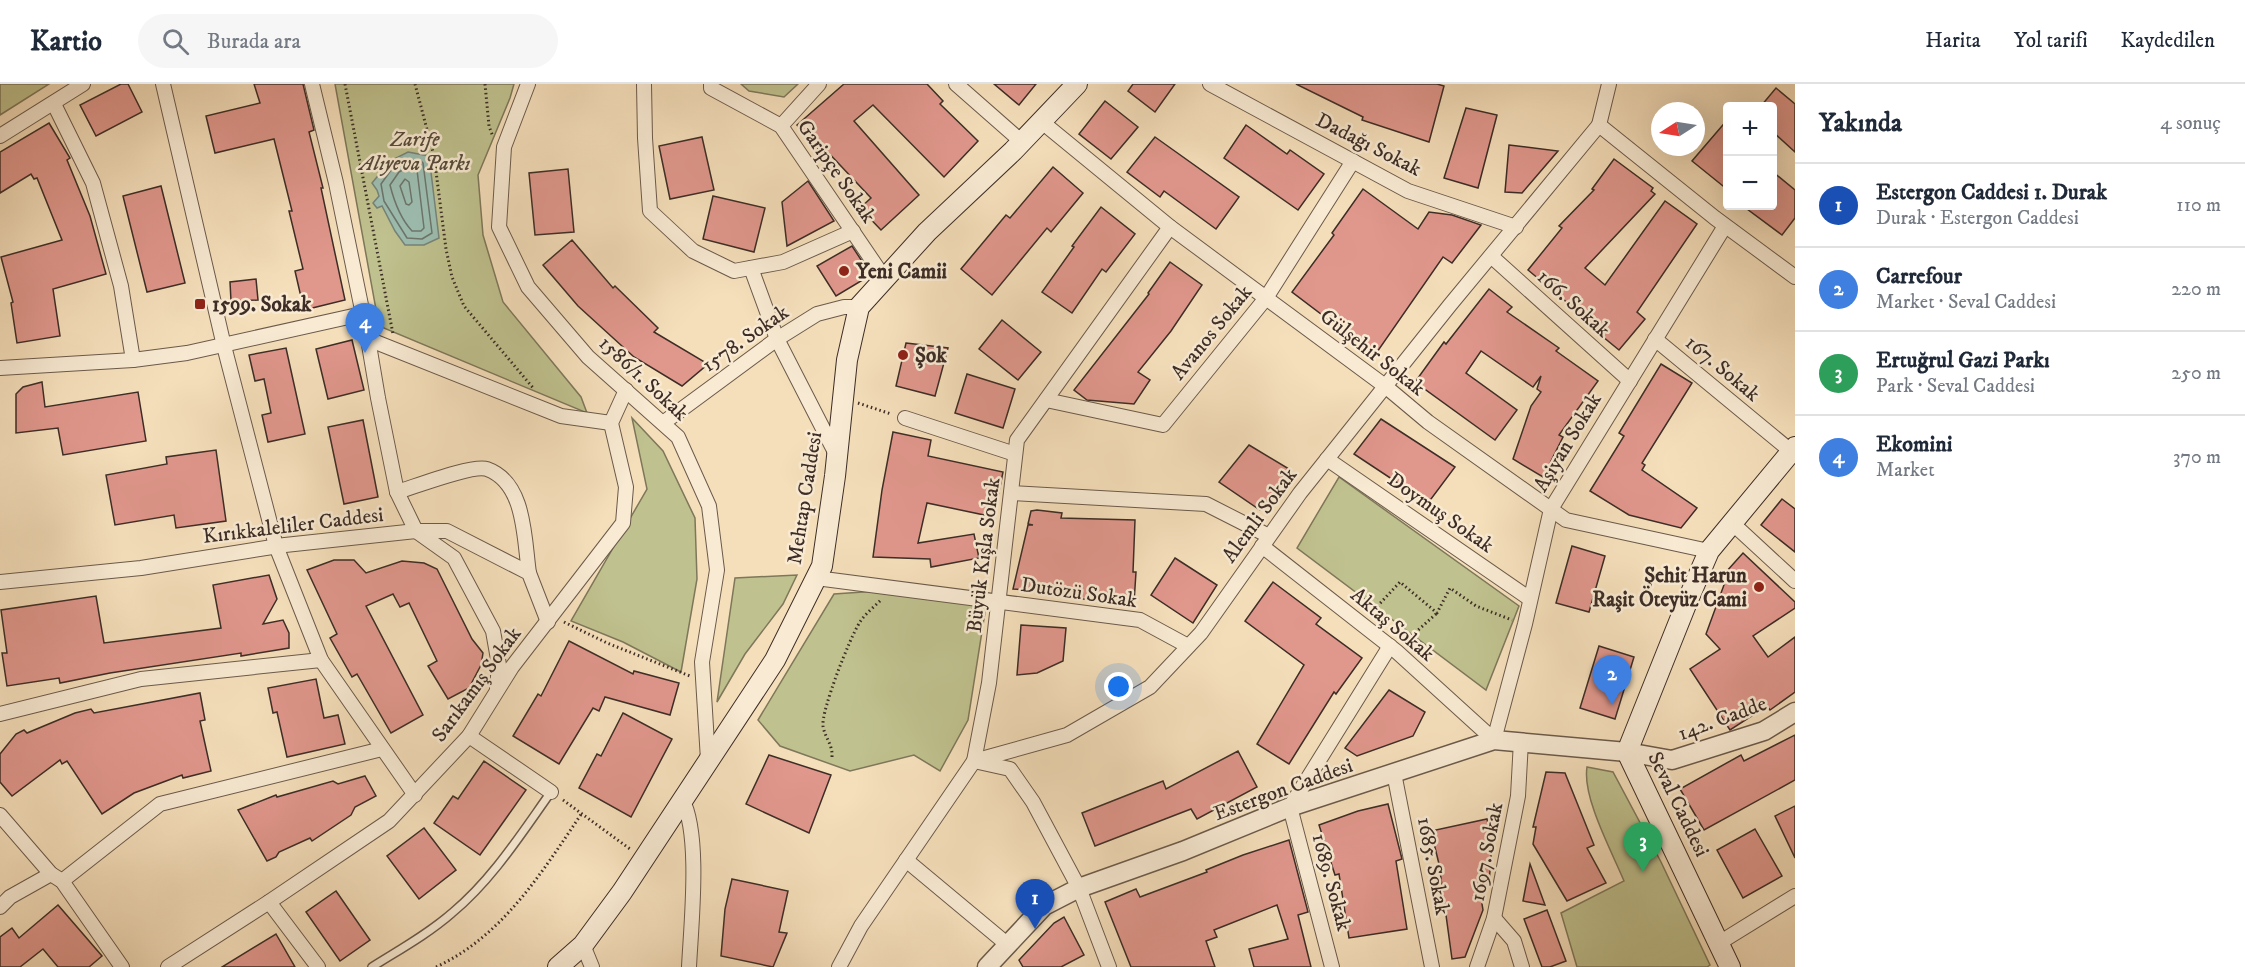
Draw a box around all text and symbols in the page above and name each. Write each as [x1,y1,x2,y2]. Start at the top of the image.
search box [138,14,558,68]
text: Kartio [30,24,102,59]
icon: search [159,25,192,58]
text: Burada ara [207,28,301,55]
text: Harita [1925,28,1981,54]
text: Yol tarifi [2014,28,2088,54]
text: Kaydedilen [2121,28,2215,54]
north arrow [1651,102,1705,156]
map controls [1723,102,1777,210]
button: + [1723,102,1777,156]
street label: Dadağı Sokak [1311,107,1426,183]
text: Yakında [1819,107,1902,140]
text: 4 sonuç [2160,111,2221,136]
street label: Garipçe Sokak [791,115,882,229]
park label: Zarife Aliyeva Parkı [358,127,471,177]
button: − [1723,156,1777,210]
text: Estergon Caddesi 1. Durak [1876,179,2107,206]
text: 1 [1835,193,1842,218]
text: 110 m [2176,193,2221,218]
text: Durak · Estergon Caddesi [1876,206,2079,231]
place label: Yeni Camii [855,259,948,285]
text: Carrefour [1876,263,1962,290]
marker: Yeni Camii [837,264,851,278]
street label: 166. Sokak [1531,264,1616,344]
text: 2 [1834,277,1843,302]
text: 220 m [2171,277,2221,302]
street label: Avanos Sokak [1166,279,1258,385]
text: Market · Seval Caddesi [1876,290,2056,315]
place label: 1599. Sokak [212,292,312,318]
marker: 1599. Sokak [193,297,207,311]
street label: 1578. Sokak [697,299,794,378]
pin: 4 [346,304,385,353]
street label: Gülşehir Sokak [1315,304,1431,402]
street label: 167. Sokak [1680,330,1766,408]
street label: 1586/1. Sokak [593,331,694,427]
place label: Şok [915,343,947,369]
text: Ertuğrul Gazi Parkı [1876,347,2050,374]
marker: Şok [896,348,910,362]
text: 3 [1835,361,1842,386]
text: 250 m [2171,361,2221,386]
text: Park · Seval Caddesi [1876,374,2035,399]
street label: Aşiyan Sokak [1528,388,1608,497]
street label: Mehtap Caddesi [782,430,828,566]
text: Ekomini [1876,431,1952,458]
text: 4 [1833,445,1844,470]
text: 370 m [2173,445,2221,470]
text: Market [1876,458,1935,483]
street label: Alemli Sokak [1217,462,1303,568]
street label: Doymuş Sokak [1382,467,1499,559]
street label: Büyük Kışla Sokak [962,475,1006,634]
street label: Kırıkkaleliler Caddesi [201,502,385,550]
place label: Şehit Harun Raşit Öteyüz Cami [1592,563,1748,613]
street label: Dutözü Sokak [1019,572,1139,614]
marker: Şehit Harun Raşit Öteyüz Cami [1752,580,1766,594]
street label: Aktaş Sokak [1345,582,1440,668]
street label: Sarıkamış Sokak [426,621,528,747]
pin: 2 [1592,656,1632,705]
your location [1104,672,1133,701]
street label: 142. Cadde [1674,691,1771,747]
street label: Seval Caddesi [1642,748,1715,861]
street label: Estergon Caddesi [1210,753,1356,827]
street label: 1697. Sokak [1465,800,1509,904]
street label: 1685. Sokak [1411,815,1455,918]
pin: 3 [1624,822,1662,872]
street label: 1689. Sokak [1306,831,1357,934]
pin: 1 [1016,880,1054,929]

